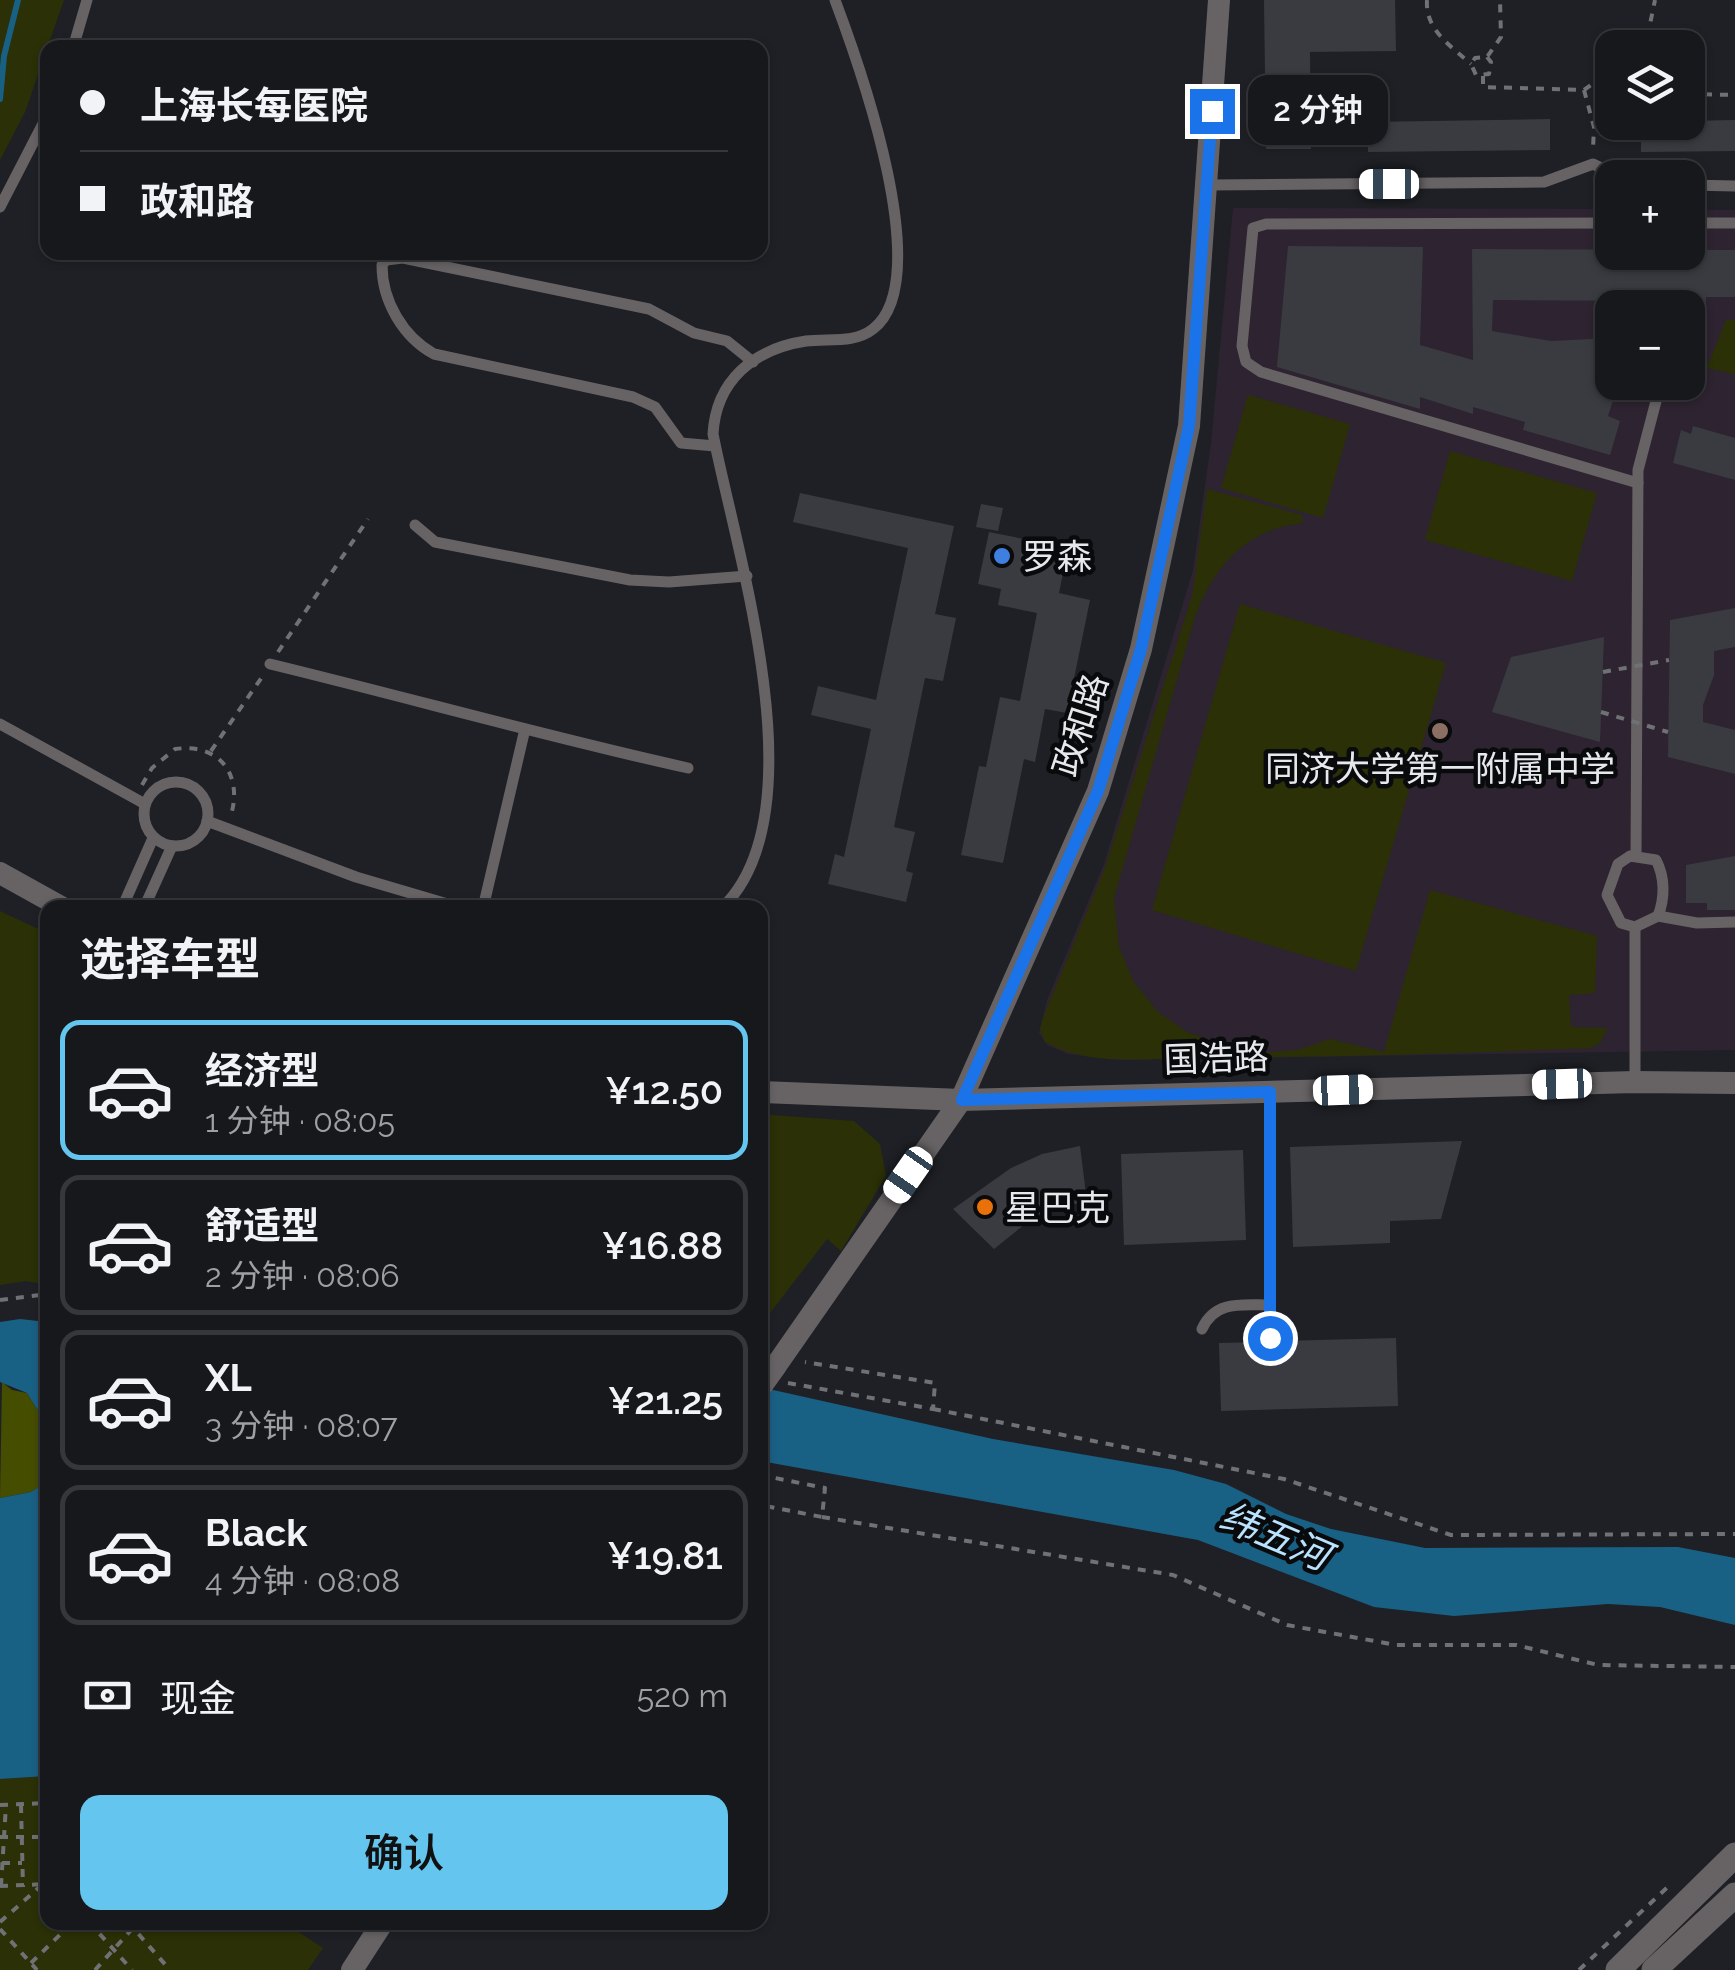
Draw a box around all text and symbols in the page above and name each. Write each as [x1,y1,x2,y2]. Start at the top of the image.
map controls [1595,30,1705,400]
button: layers [1595,30,1705,140]
callout: 2 分钟 [1247,76,1387,146]
text: 上海长每医院 [140,83,368,128]
route end [1190,89,1235,134]
text: 2 分钟 [1273,91,1363,128]
button: + [1595,160,1705,270]
car [1359,169,1419,199]
text: 政和路 [140,179,254,224]
button: − [1595,290,1705,400]
place label: 罗森 [1022,536,1092,577]
marker: 罗森 [991,545,1013,567]
street label: 政和路 [1044,669,1116,781]
marker: 同济大学第一附属中学 [1429,720,1451,742]
place label: 同济大学第一附属中学 [1265,748,1615,789]
text: 选择车型 [80,933,260,986]
street label: 国浩路 [1163,1036,1269,1080]
icon: car [85,1045,175,1135]
text: 经济型 [205,1048,319,1093]
text: ¥12.50 [605,1068,723,1113]
car [1531,1068,1593,1100]
car [1312,1074,1374,1106]
text: 1 分钟 · 08:05 [205,1102,395,1139]
car [879,1142,937,1208]
place label: 星巴克 [1005,1187,1110,1228]
marker: 星巴克 [974,1196,996,1218]
icon: car [85,1200,175,1290]
text: 舒适型 [205,1203,319,1248]
text: ¥16.88 [602,1223,723,1268]
text: 2 分钟 · 08:06 [205,1257,400,1294]
route start [1248,1316,1293,1361]
icon: car [85,1355,175,1445]
text: XL [205,1355,252,1400]
text: ¥21.25 [608,1378,723,1423]
text: 3 分钟 · 08:07 [205,1407,398,1444]
water label: 纬五河 [1214,1493,1343,1582]
icon: car [85,1510,175,1600]
text: Black [205,1510,307,1555]
text: ¥19.81 [607,1533,723,1578]
text: 4 分钟 · 08:08 [205,1562,400,1599]
icon: cash [80,1668,135,1723]
text: 现金 [160,1676,236,1721]
text: 520 m [637,1677,728,1714]
button: 确认 [80,1795,728,1910]

